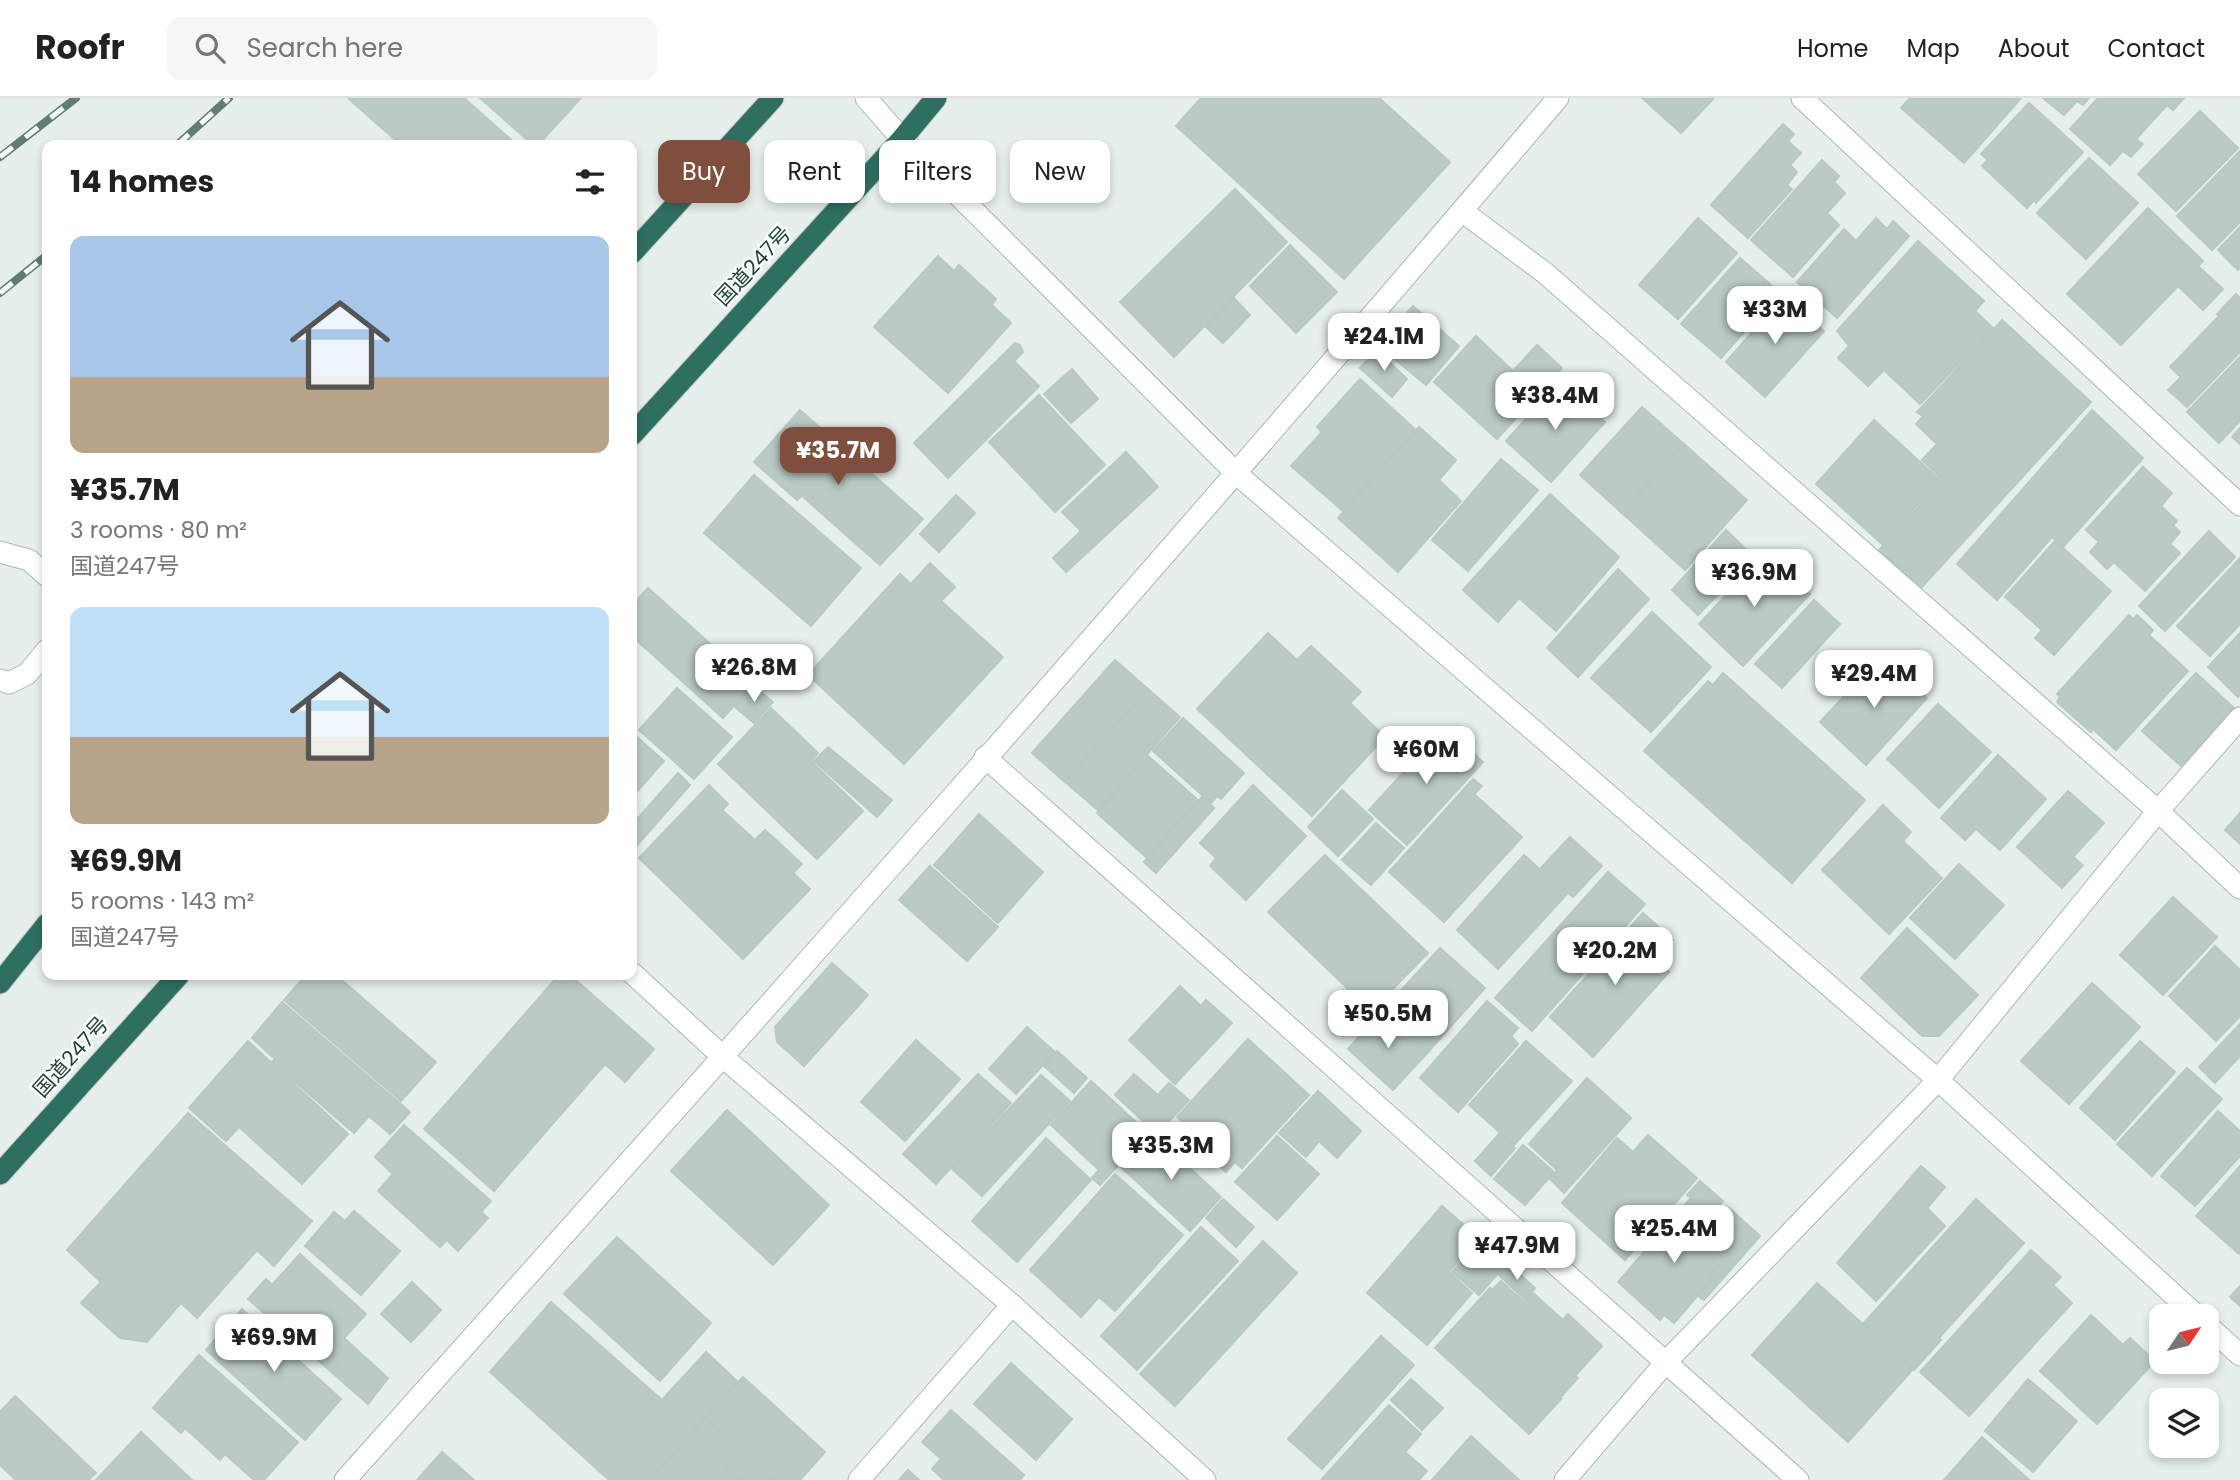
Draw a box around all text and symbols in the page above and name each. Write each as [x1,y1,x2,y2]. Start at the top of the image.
search box [167,17,657,80]
text: Roofr [35,24,125,71]
icon: search [191,29,229,67]
text: Search here [247,30,403,66]
text: Home [1797,32,1869,65]
text: Map [1907,32,1960,65]
text: About [1998,32,2069,65]
text: Contact [2107,32,2205,65]
chip: Buy [658,140,750,203]
chip: Rent [764,140,865,203]
chip: Filters [879,140,996,203]
chip: New [1010,140,1110,203]
text: 14 homes [70,160,214,203]
icon: filters [571,163,609,201]
street label: 国道247号 [708,219,797,312]
icon: home [277,282,403,408]
pin: ¥33M [1734,286,1816,346]
text: ¥33M [1743,293,1807,325]
pin: ¥24.1M [1327,314,1441,373]
text: ¥24.1M [1344,320,1424,352]
pin: ¥38.4M [1498,372,1612,432]
text: ¥38.4M [1511,379,1599,411]
pin: ¥35.7M [781,428,895,487]
text: ¥35.7M [796,434,880,466]
text: ¥35.7M [70,468,180,511]
text: 3 rooms · 80 m² [70,514,247,546]
text: 国道247号 [70,550,179,582]
pin: ¥36.9M [1697,550,1811,609]
text: ¥36.9M [1711,556,1797,588]
pin: ¥26.8M [697,644,811,704]
pin: ¥29.4M [1817,650,1931,710]
text: ¥26.8M [711,651,797,683]
icon: home [277,653,403,779]
text: ¥29.4M [1831,657,1917,689]
pin: ¥60M [1385,726,1467,786]
text: ¥60M [1393,733,1459,765]
text: ¥69.9M [70,839,182,882]
text: 5 rooms · 143 m² [70,885,254,917]
text: 国道247号 [70,921,179,953]
pin: ¥20.2M [1558,928,1672,987]
text: ¥20.2M [1573,934,1657,966]
pin: ¥50.5M [1331,990,1445,1050]
text: ¥50.5M [1344,997,1432,1029]
street label: 国道247号 [26,1010,115,1103]
pin: ¥35.3M [1114,1122,1228,1182]
text: ¥35.3M [1128,1129,1214,1161]
pin: ¥25.4M [1617,1206,1731,1265]
text: ¥25.4M [1631,1212,1717,1244]
pin: ¥47.9M [1460,1222,1574,1282]
text: ¥47.9M [1474,1229,1560,1261]
north arrow [2149,1304,2219,1374]
map controls [2149,1304,2219,1458]
pin: ¥69.9M [217,1314,331,1374]
text: ¥69.9M [231,1321,317,1353]
button: layers [2149,1388,2219,1458]

